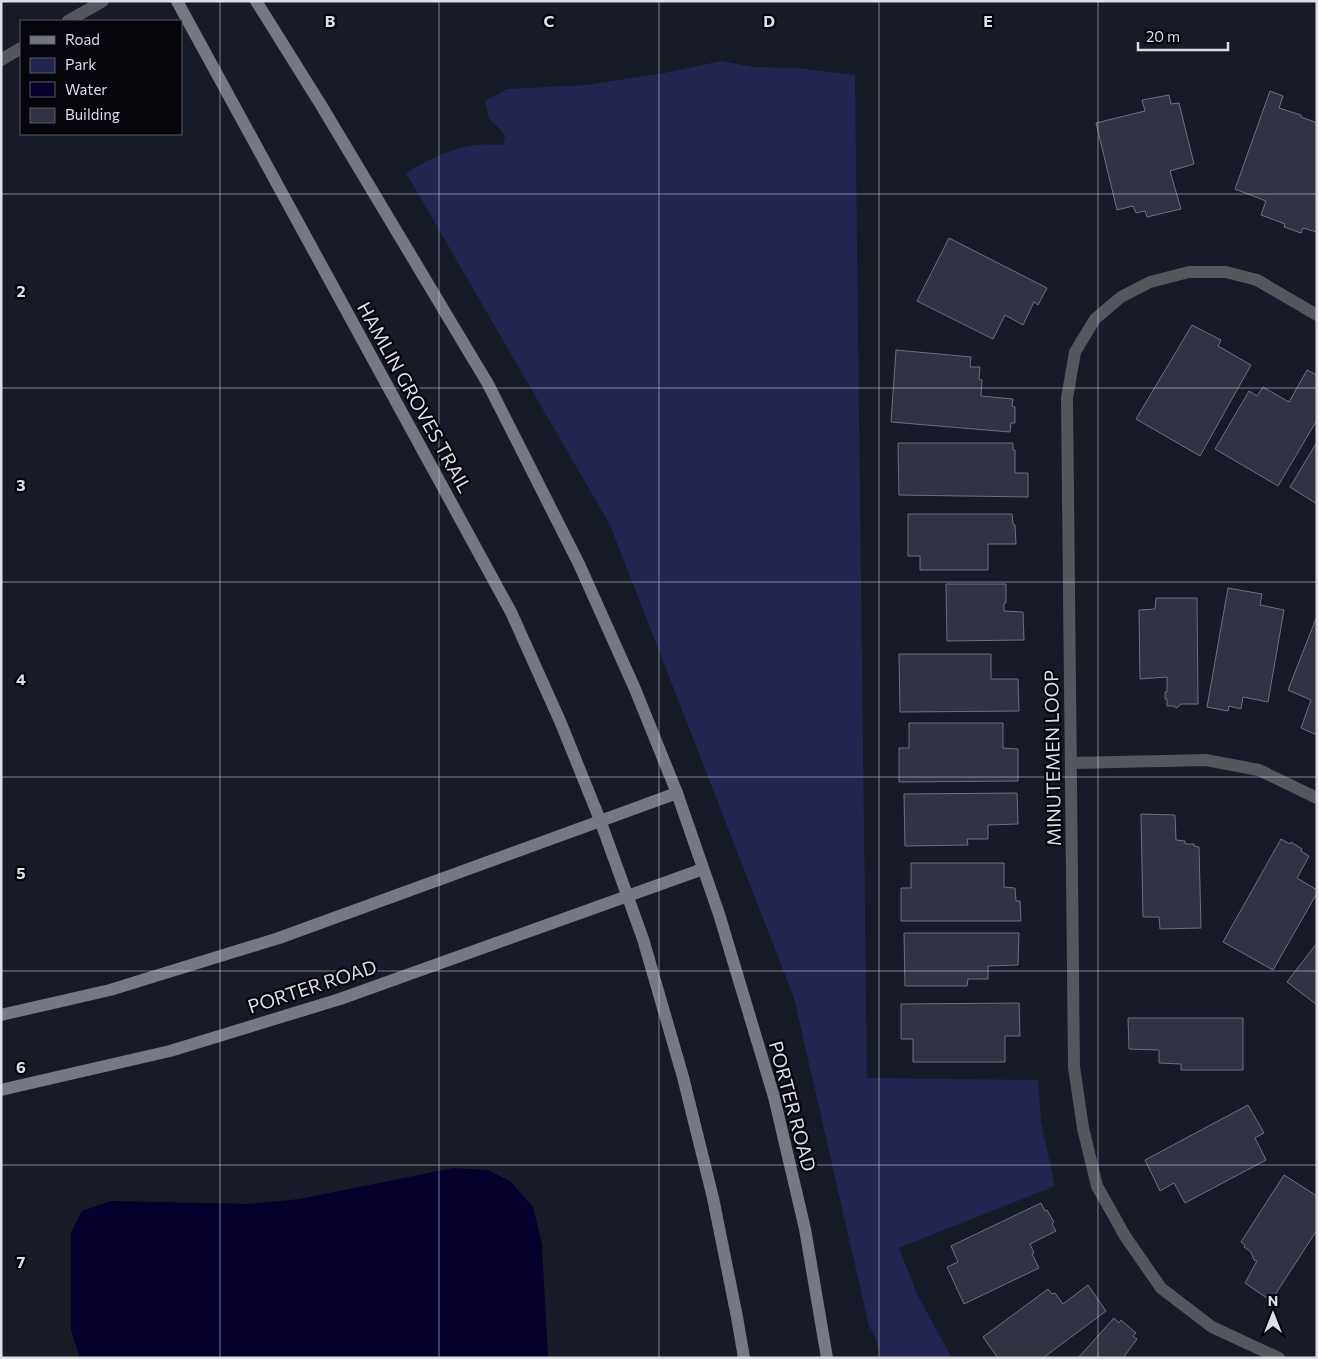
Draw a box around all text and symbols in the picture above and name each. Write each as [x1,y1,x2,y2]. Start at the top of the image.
text: B [325,11,336,30]
text: C [544,11,555,30]
text: D [763,11,775,30]
text: E [983,11,993,30]
legend [20,20,182,135]
scale bar [1138,20,1228,52]
text: 20 m [1146,27,1180,45]
text: Road [65,30,100,48]
text: Park [65,55,96,73]
text: Water [65,80,107,98]
text: Building [65,105,120,123]
text: 2 [16,281,26,300]
street label: HAMLIN GROVES TRAIL [353,298,477,496]
text: 3 [16,475,26,494]
text: 4 [16,669,26,688]
street label: MINUTEMEN LOOP [1039,670,1065,846]
text: 5 [16,863,26,882]
street label: PORTER ROAD [245,954,379,1018]
street label: PORTER ROAD [765,1038,821,1174]
text: 6 [16,1057,26,1076]
text: 7 [17,1252,26,1271]
north arrow [1248,1289,1298,1339]
text: N [1268,1292,1278,1309]

